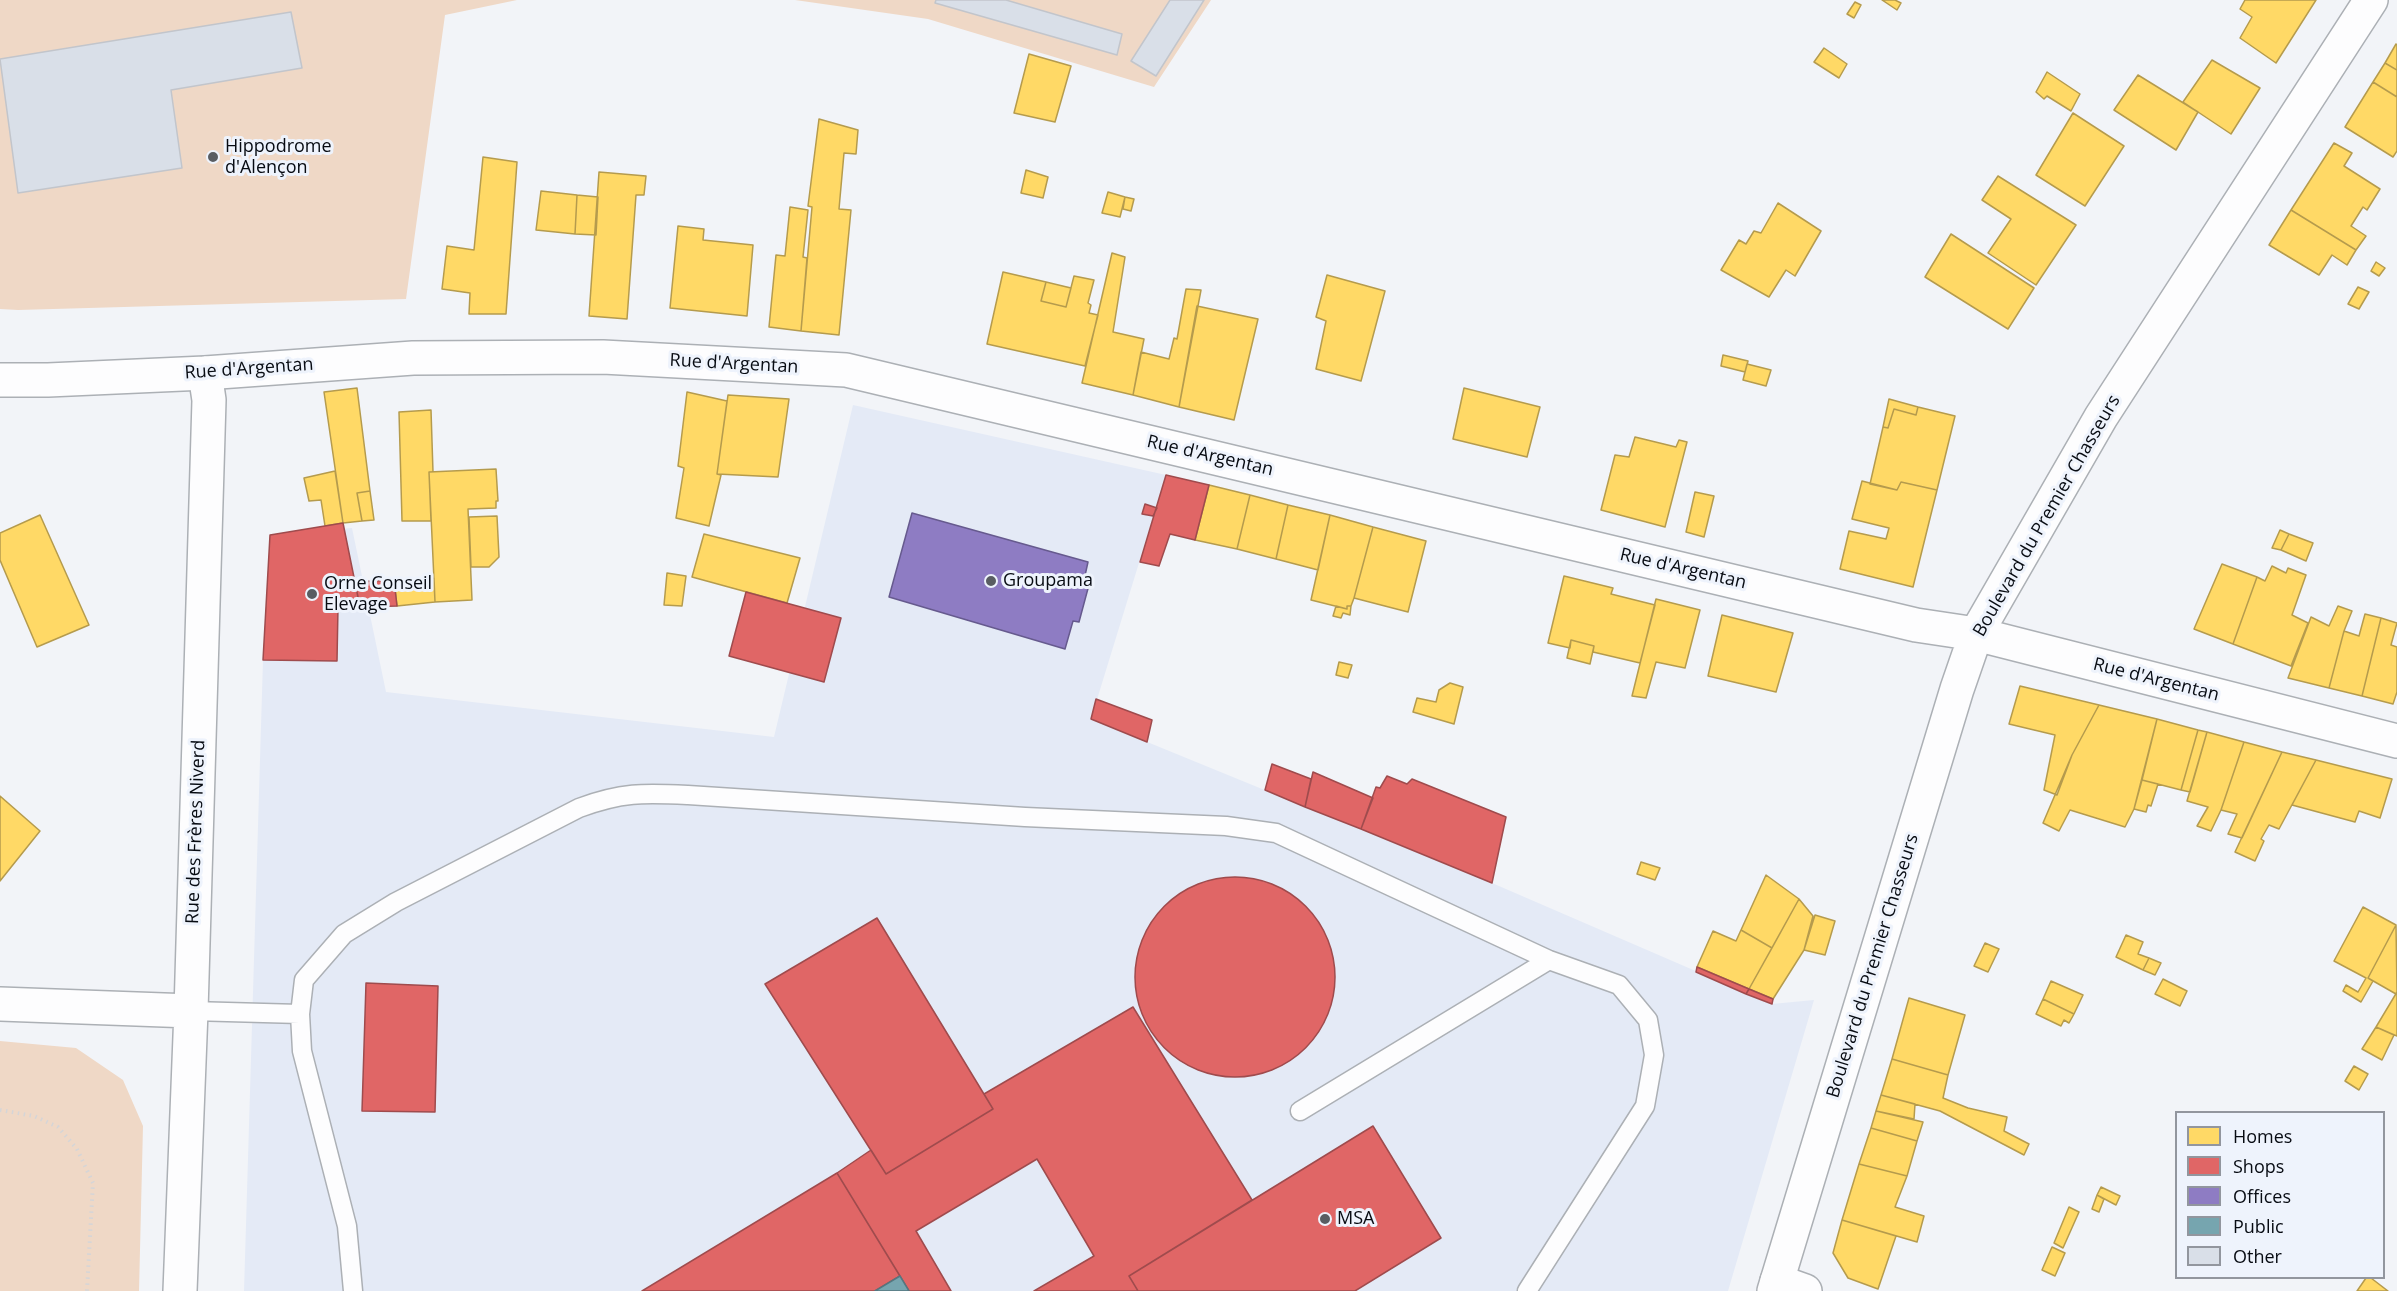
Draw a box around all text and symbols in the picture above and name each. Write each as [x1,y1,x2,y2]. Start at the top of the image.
place label: Hippodrome d'Alençon [225,136,332,178]
marker: Hippodrome d'Alençon [206,150,220,164]
street label: Rue d'Argentan [669,350,799,378]
street label: Rue d'Argentan [184,354,314,384]
street label: Boulevard du Premier Chasseurs [1969,391,2125,641]
street label: Rue d'Argentan [1145,431,1275,481]
street label: Rue d'Argentan [1618,544,1748,594]
place label: Groupama [1003,570,1093,592]
place label: Orne Conseil Elevage [324,573,432,616]
marker: Groupama [984,574,998,588]
marker: Orne Conseil Elevage [305,587,319,601]
street label: Rue d'Argentan [2091,654,2221,706]
street label: Rue des Frères Niverd [182,740,210,924]
street label: Boulevard du Premier Chasseurs [1822,831,1924,1101]
legend [2175,1111,2385,1279]
text: Homes [2233,1124,2292,1148]
text: Shops [2233,1154,2284,1178]
text: Offices [2233,1184,2291,1208]
place label: MSA [1337,1208,1374,1230]
marker: MSA [1318,1212,1332,1226]
text: Public [2233,1214,2284,1238]
text: Other [2233,1244,2282,1268]

